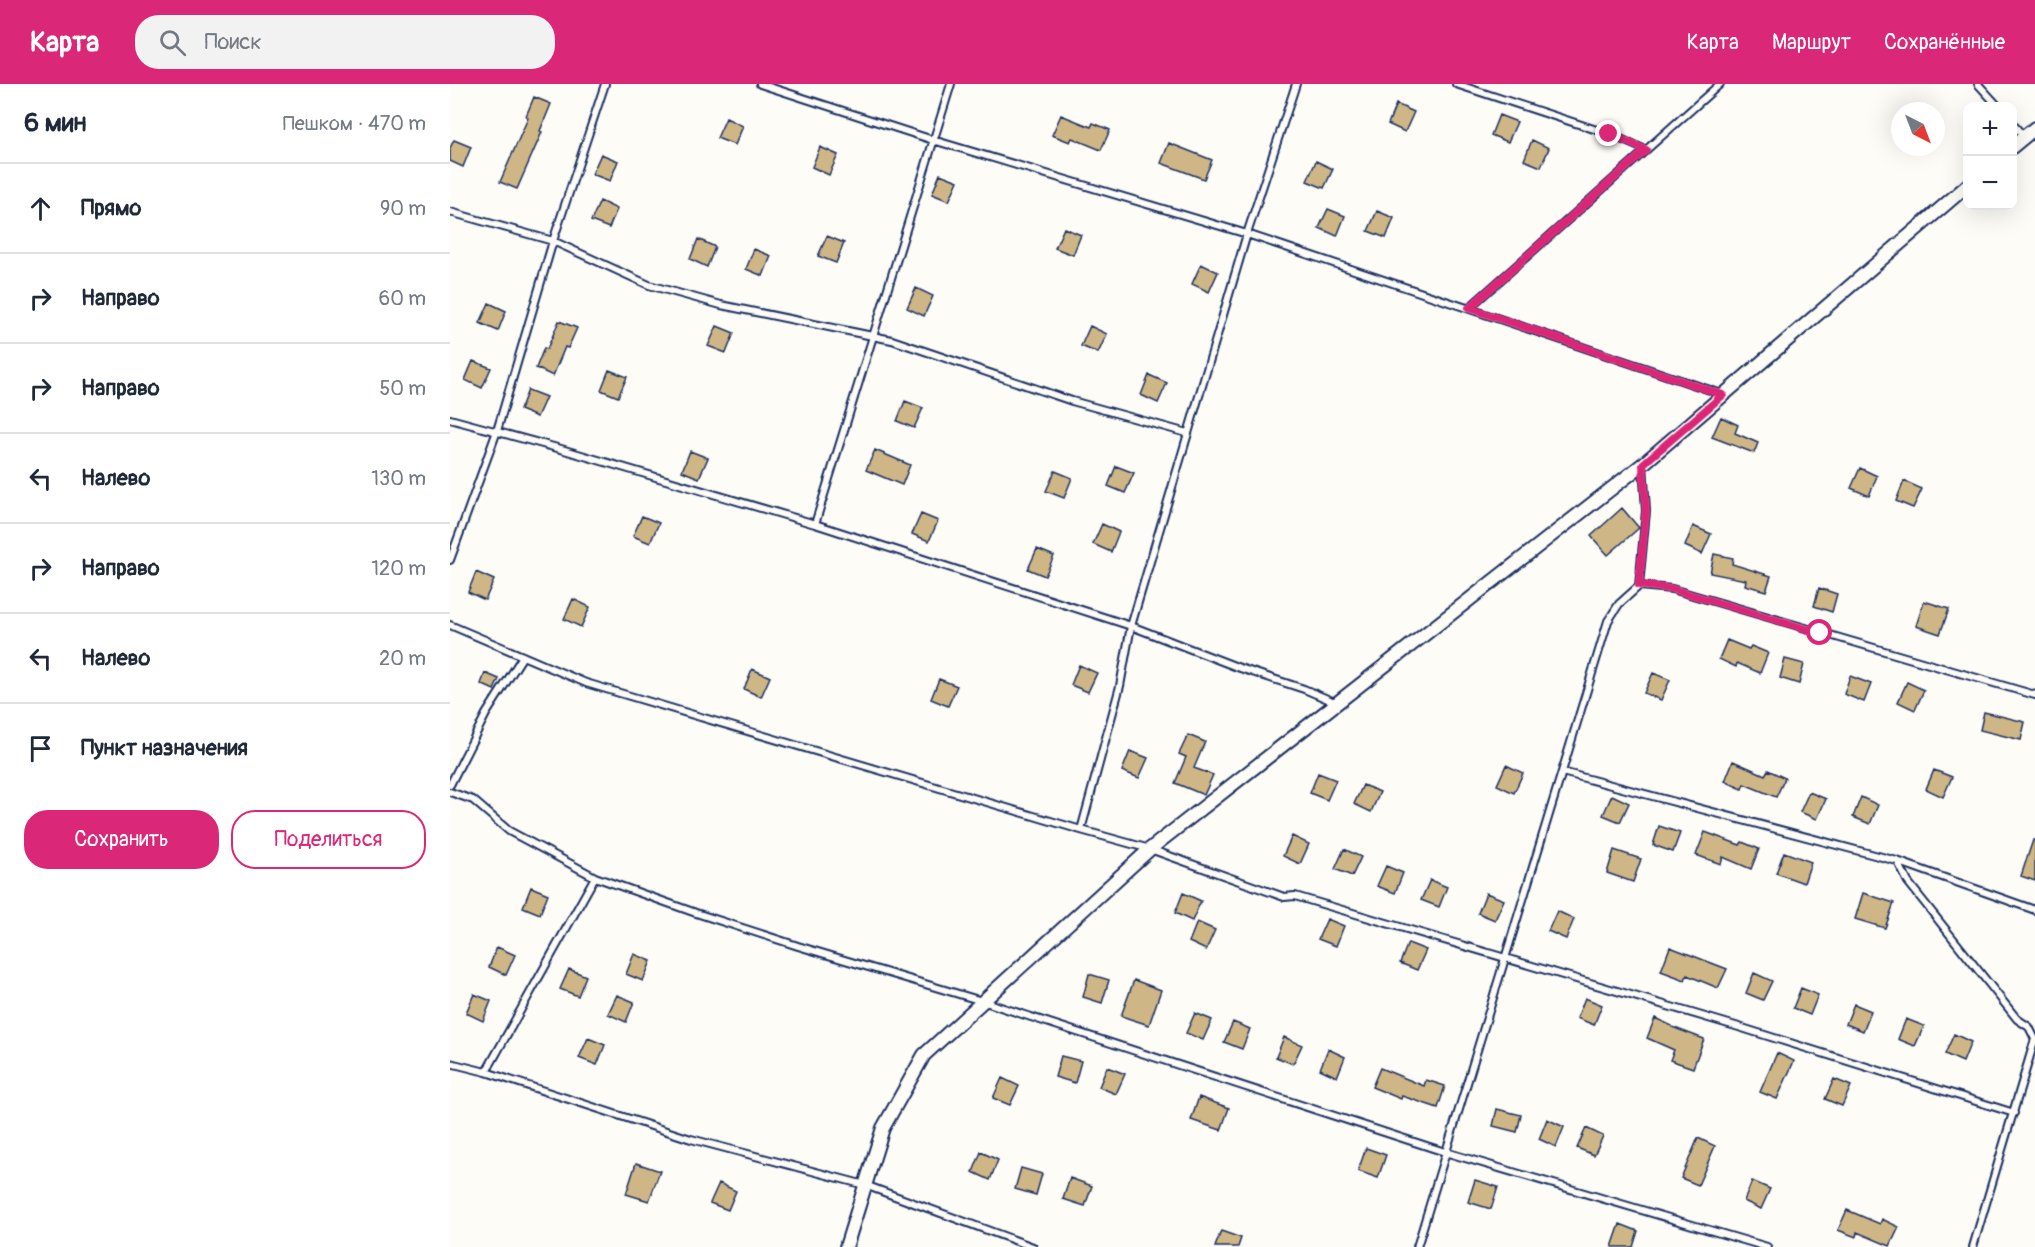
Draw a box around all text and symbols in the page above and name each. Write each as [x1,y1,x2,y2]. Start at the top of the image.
search box [135,15,555,69]
text: Карта [30,25,99,60]
icon: search [156,26,189,59]
text: Поиск [204,28,262,56]
text: Карта [1687,29,1739,56]
text: Маршрут [1772,29,1851,56]
text: Сохранённые [1884,29,2005,56]
north arrow [1891,102,1945,156]
map controls [1963,102,2017,210]
button: + [1963,102,2017,156]
text: 6 мин [24,107,86,139]
text: Пешком · 470 m [283,111,426,136]
route end [1595,120,1621,146]
button: − [1963,156,2017,210]
icon: ahead [24,192,57,225]
text: Прямо [81,194,141,222]
text: 90 m [380,196,426,221]
icon: right [24,282,57,315]
text: Направо [81,284,160,312]
text: 60 m [379,286,426,311]
icon: right [24,372,57,405]
text: Направо [81,374,160,402]
text: 50 m [379,376,426,401]
icon: left [24,462,57,495]
text: Налево [81,464,150,492]
text: 130 m [371,466,426,491]
icon: right [24,552,57,585]
text: Направо [81,554,160,582]
text: 120 m [371,556,426,581]
route start [1806,619,1832,645]
icon: left [24,642,57,675]
text: Налево [81,644,150,672]
text: 20 m [379,646,426,671]
icon: arrive [24,732,57,765]
text: Пункт назначения [81,734,248,762]
button: Сохранить [24,810,219,869]
button: Поделиться [231,810,426,869]

